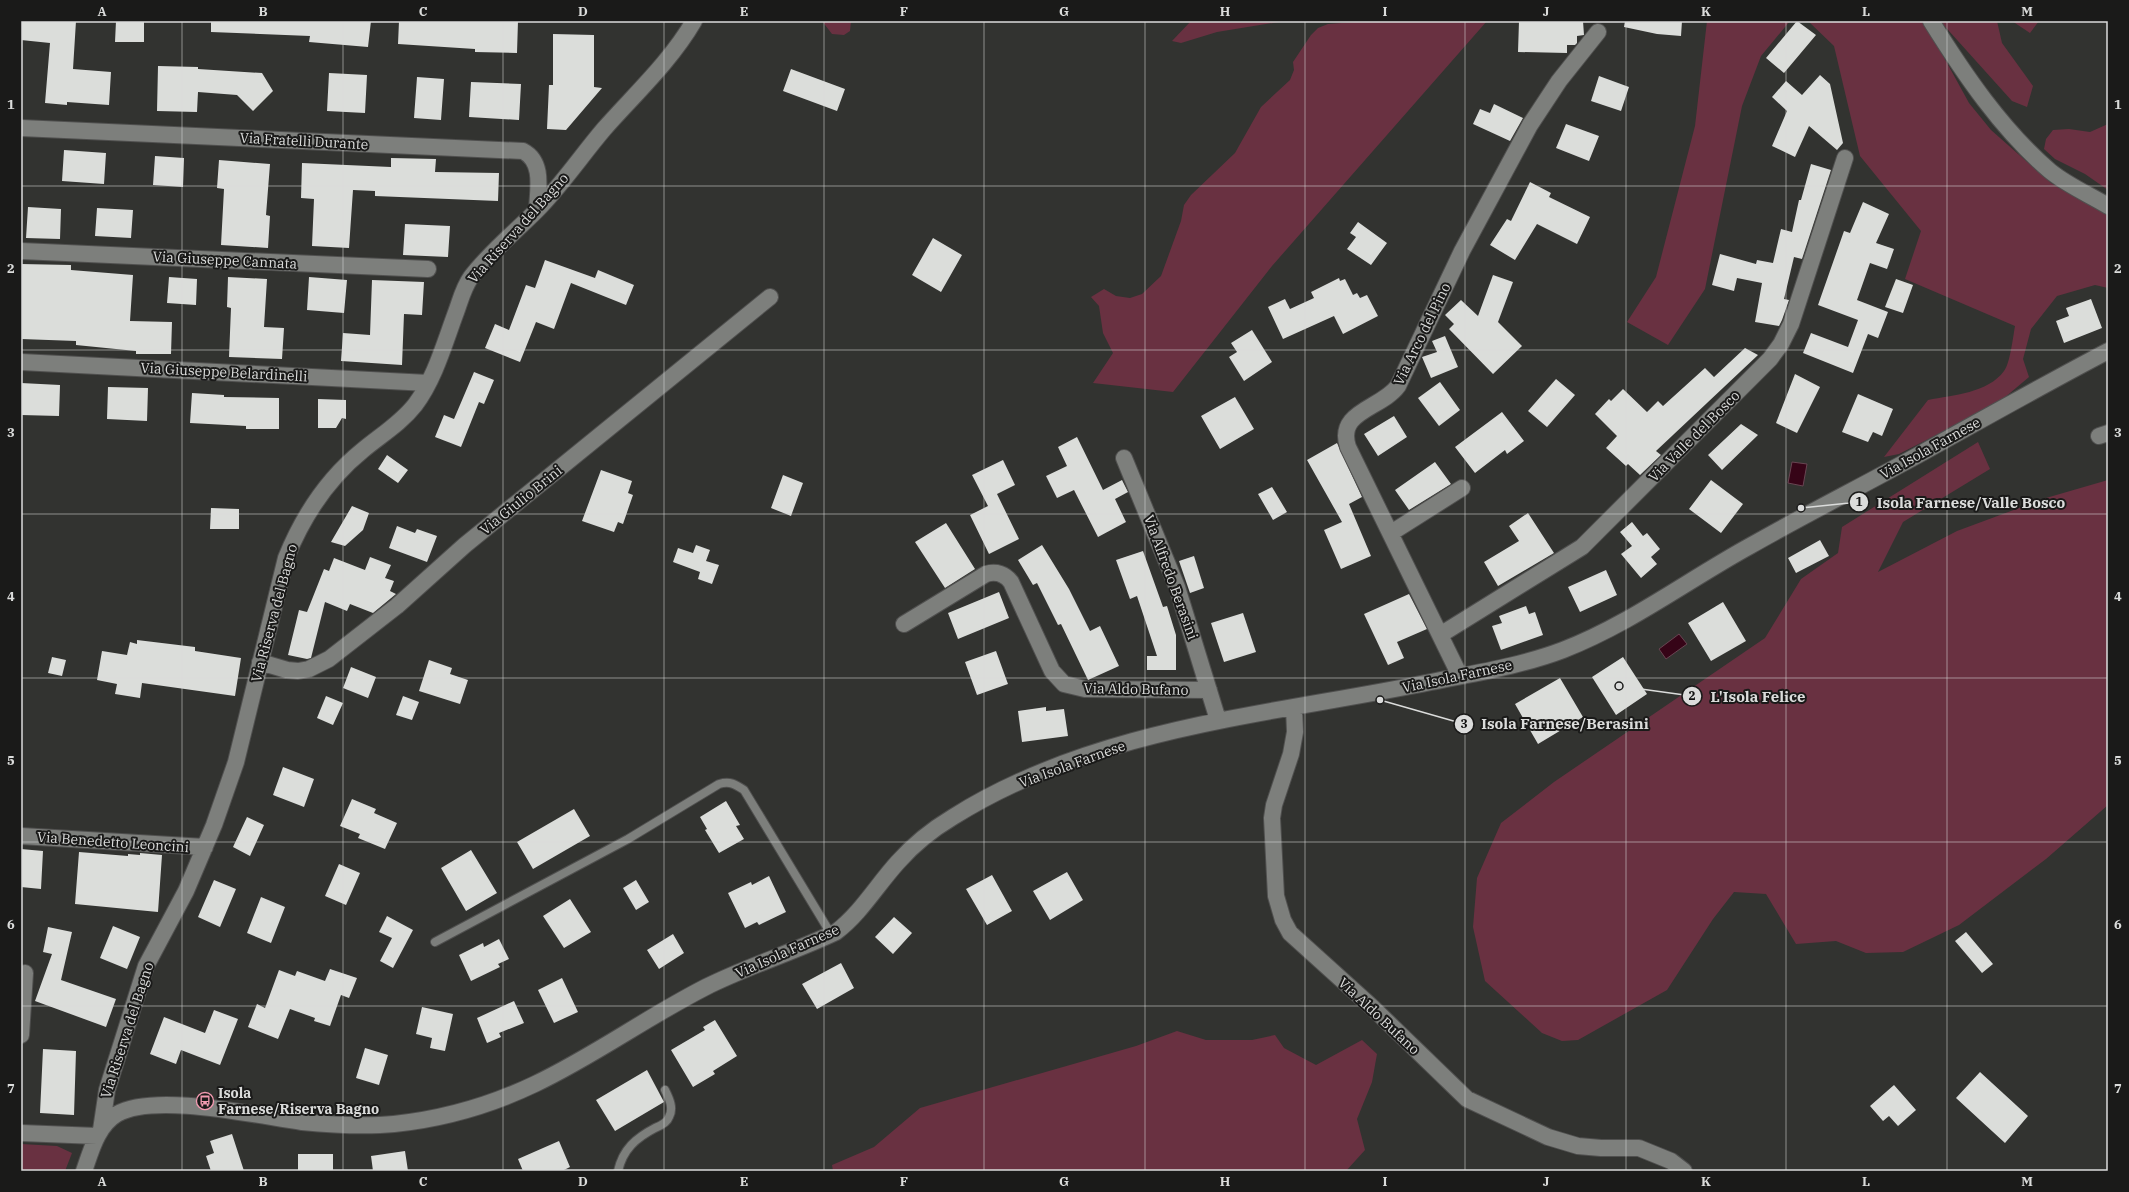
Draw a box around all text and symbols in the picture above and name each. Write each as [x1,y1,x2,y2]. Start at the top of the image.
text: A [97,3,107,20]
text: B [258,3,268,20]
text: C [419,3,428,20]
text: D [578,3,588,20]
text: E [740,3,748,20]
text: F [900,3,908,20]
text: G [1059,3,1069,20]
text: H [1220,3,1231,20]
text: I [1383,3,1388,20]
text: J [1543,3,1550,20]
text: K [1701,3,1711,20]
text: L [1862,3,1870,20]
text: M [2021,3,2033,20]
text: 1 [7,96,15,113]
text: 1 [2114,96,2122,113]
street label: Via Fratelli Durante [239,129,369,153]
street label: Via Riserva del Bagno [464,169,572,287]
street label: Via Giuseppe Cannata [152,247,298,273]
text: 2 [7,260,15,277]
text: 2 [2114,260,2122,277]
street label: Via Arco del Pino [1389,280,1455,388]
street label: Via Giuseppe Belardinelli [140,359,308,385]
street label: Via Valle del Bosco [1644,386,1744,486]
street label: Via Isola Farnese [1877,413,1983,483]
text: 3 [7,424,15,441]
text: 3 [2114,424,2122,441]
street label: Via Giulio Brini [476,461,566,539]
callout: Isola Farnese/Valle Bosco [1849,489,2073,516]
text: Isola Farnese/Valle Bosco [1877,493,2065,512]
text: 1 [1855,494,1863,509]
street label: Via Alfredo Berasini [1140,512,1202,642]
street label: Via Riserva del Bagno [247,542,301,684]
text: 4 [7,588,15,605]
text: 4 [2114,588,2122,605]
street label: Via Isola Farnese [1400,656,1514,696]
street label: Via Aldo Bufano [1083,679,1189,699]
callout: L'Isola Felice [1682,683,1813,710]
text: L'Isola Felice [1711,687,1805,706]
text: 2 [1688,688,1696,703]
callout: Isola Farnese/Berasini [1454,711,1657,738]
text: Isola Farnese/Berasini [1481,714,1649,733]
text: 3 [1460,716,1468,731]
street label: Via Isola Farnese [1016,736,1128,792]
text: 5 [7,752,15,769]
text: 5 [2114,752,2122,769]
street label: Via Benedetto Leoncini [36,828,190,856]
text: 6 [7,916,15,933]
text: 6 [2114,916,2122,933]
street label: Via Isola Farnese [732,920,842,982]
street label: Via Riserva del Bagno [96,960,158,1100]
street label: Via Aldo Bufano [1335,974,1424,1058]
text: 7 [7,1080,15,1097]
text: 7 [2114,1080,2122,1097]
place label: Isola Farnese/Riserva Bagno [218,1084,379,1118]
bus stop icon: Isola Farnese/Riserva Bagno [195,1091,215,1111]
text: A [97,1173,107,1190]
text: B [258,1173,268,1190]
text: C [419,1173,428,1190]
text: D [578,1173,588,1190]
text: E [740,1173,748,1190]
text: F [900,1173,908,1190]
text: G [1059,1173,1069,1190]
text: H [1220,1173,1231,1190]
text: I [1383,1173,1388,1190]
text: J [1543,1173,1550,1190]
text: K [1701,1173,1711,1190]
text: L [1862,1173,1870,1190]
text: M [2021,1173,2033,1190]

